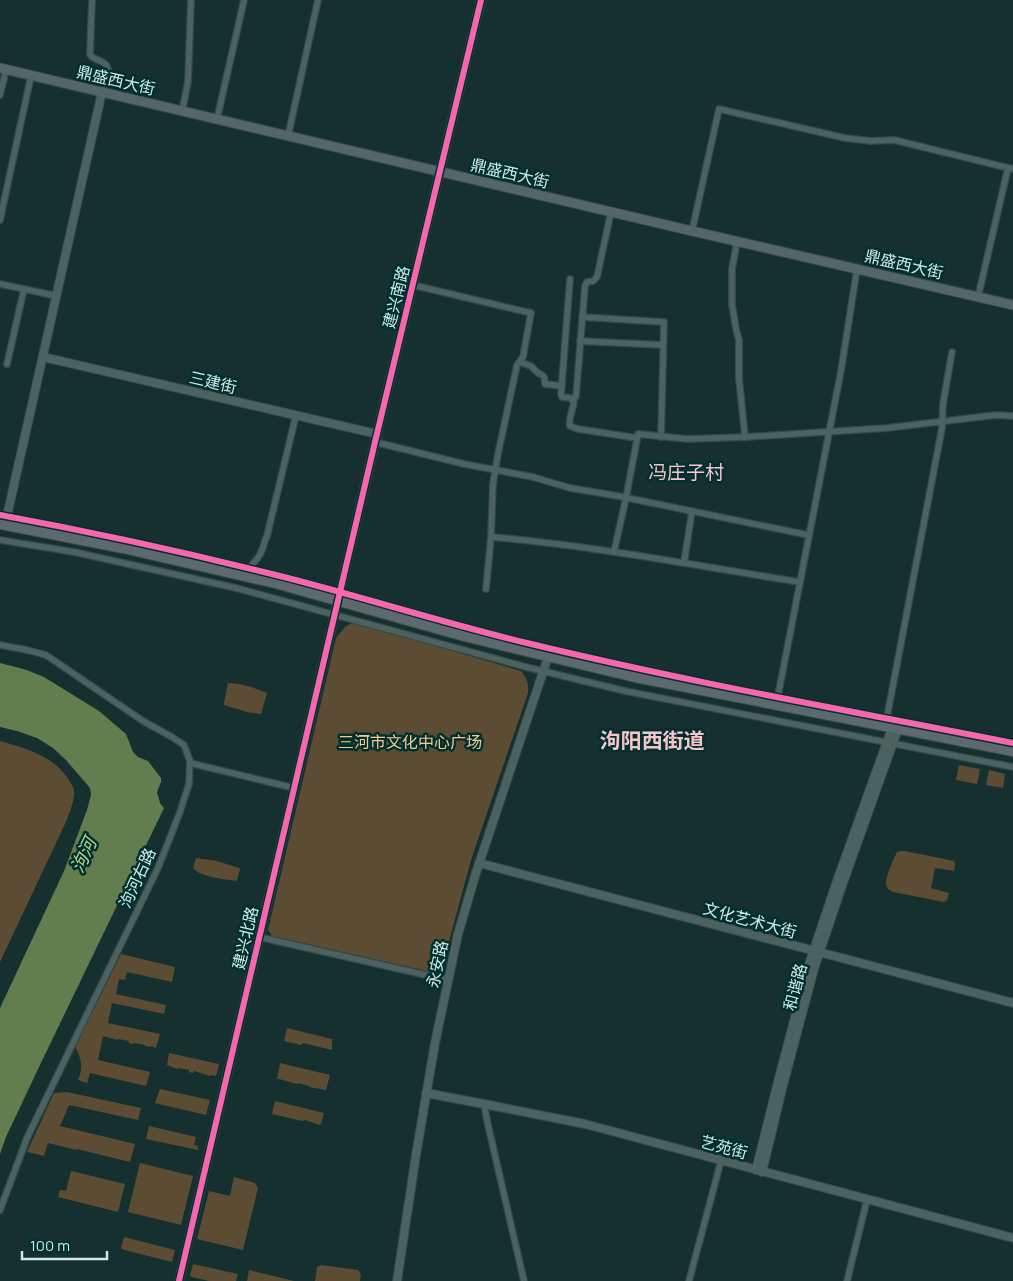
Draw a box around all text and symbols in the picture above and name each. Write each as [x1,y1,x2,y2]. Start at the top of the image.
street label: 鼎盛西大街 [75,60,157,100]
street label: 鼎盛西大街 [469,153,551,193]
street label: 鼎盛西大街 [863,244,945,284]
street label: 建兴南路 [378,263,414,331]
street label: 三建街 [187,366,239,398]
district label: 冯庄子村 [648,459,724,485]
district label: 泃阳西街道 [600,726,705,754]
park label: 三河市文化中心广场 [338,731,482,753]
water label: 泃河 [65,831,103,876]
street label: 泃河右路 [114,844,160,912]
street label: 文化艺术大街 [701,897,799,943]
street label: 建兴北路 [227,904,263,972]
street label: 永安路 [421,938,453,990]
street label: 和谐路 [778,961,812,1013]
street label: 艺苑街 [698,1130,750,1164]
scale bar [22,1228,108,1260]
text: 100 m [30,1235,70,1256]

